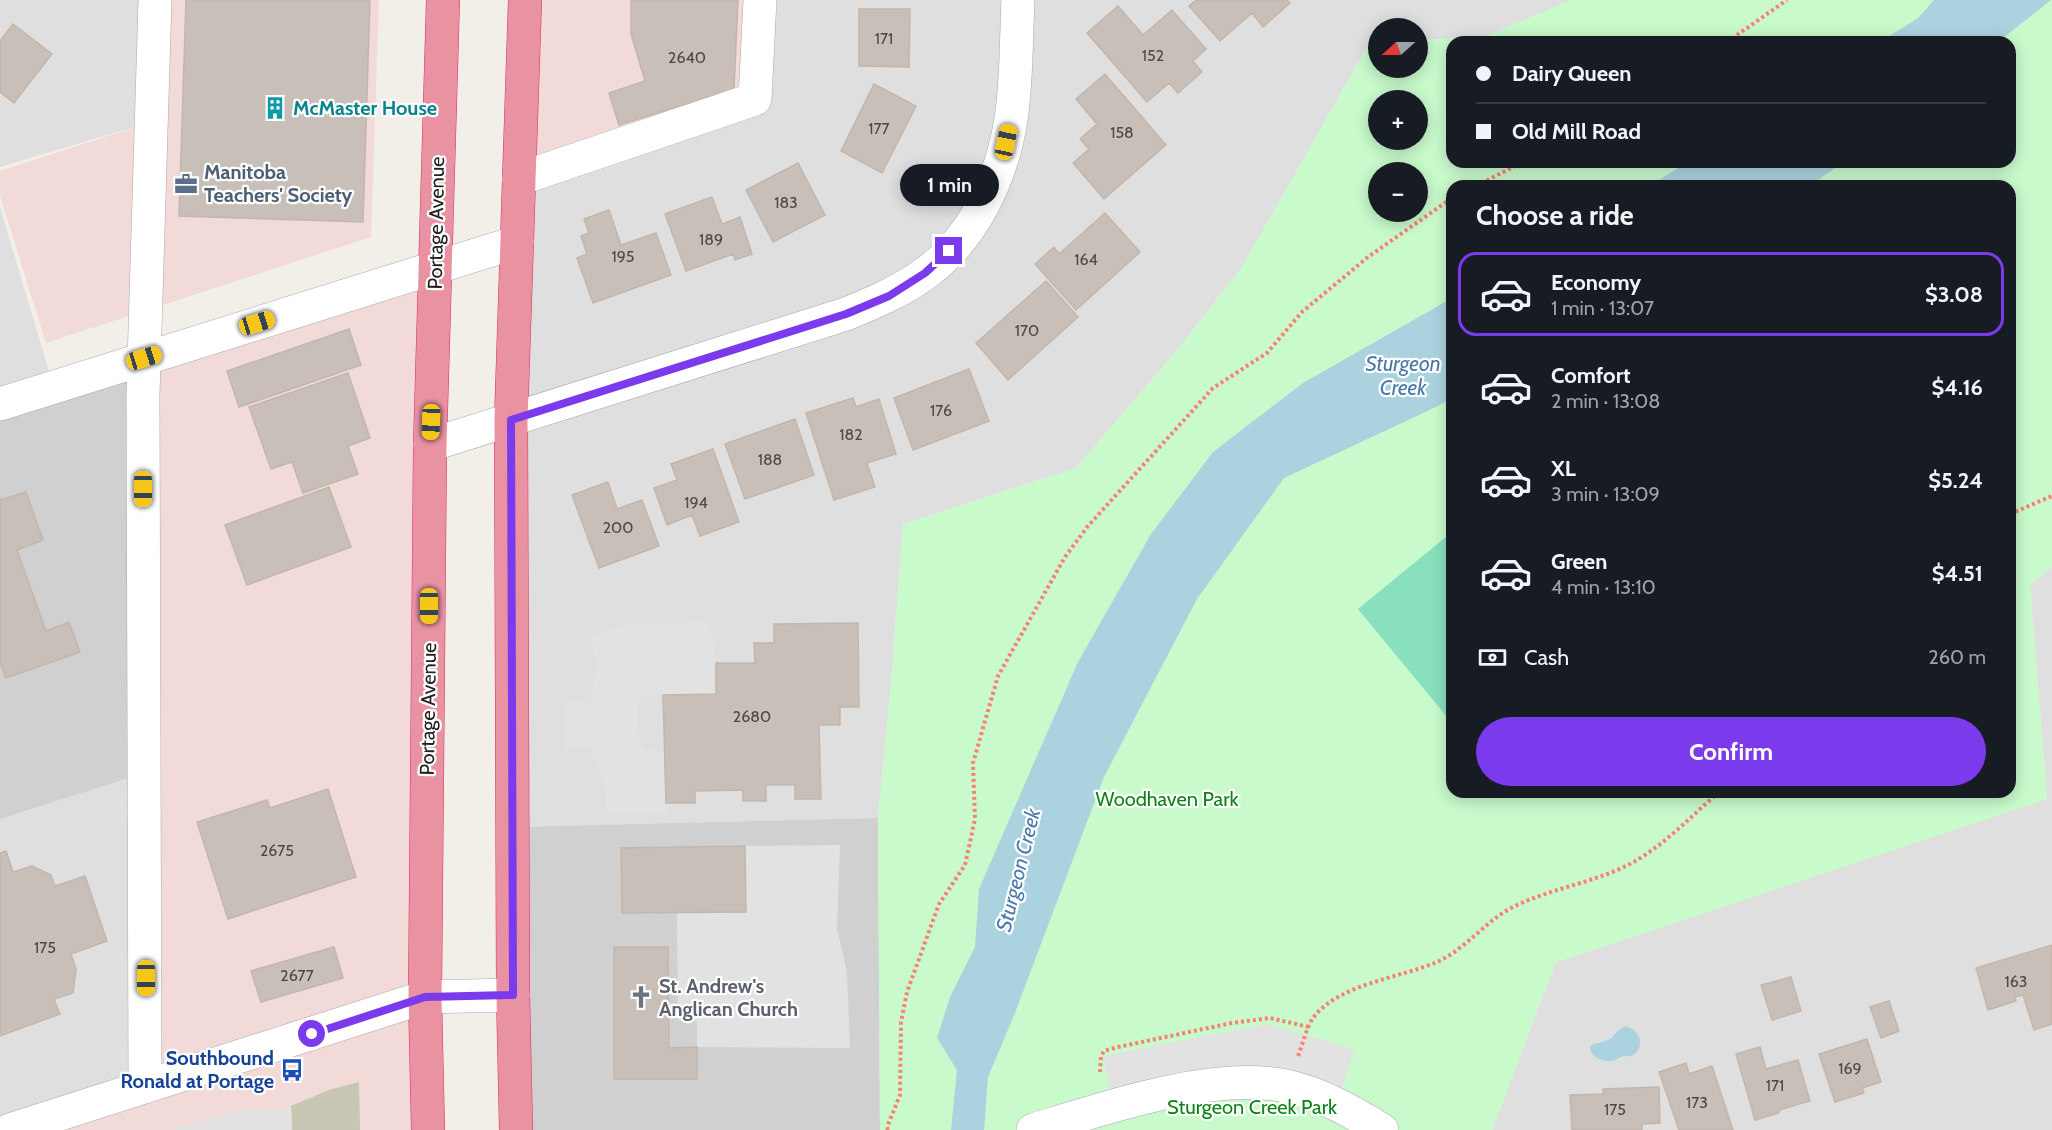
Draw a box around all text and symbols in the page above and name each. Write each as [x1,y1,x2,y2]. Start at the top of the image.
north arrow [1368,18,1428,78]
map controls [1368,18,1428,222]
house number: 171 [875,29,893,48]
house number: 152 [1142,46,1164,65]
house number: 2640 [668,48,706,67]
text: Dairy Queen [1512,60,1631,87]
button: + [1368,90,1428,150]
building icon: McMaster House [262,95,288,121]
place label: McMaster House [293,96,437,120]
text: Old Mill Road [1512,118,1641,145]
house number: 177 [868,119,890,138]
car [993,123,1019,161]
house number: 158 [1110,123,1134,142]
street label: Portage Avenue [423,156,449,290]
place label: Manitoba Teachers' Society [204,160,353,207]
button: − [1368,162,1428,222]
callout: 1 min [900,164,998,206]
office icon: Manitoba Teachers' Society [173,171,199,197]
text: 1 min [927,173,972,197]
house number: 183 [774,193,798,212]
text: Choose a ride [1476,199,1634,232]
house number: 189 [699,230,723,249]
route end [935,237,962,264]
house number: 195 [612,247,634,266]
house number: 164 [1074,250,1098,269]
icon: car [1479,267,1533,321]
text: Economy [1551,269,1641,296]
text: $3.08 [1925,281,1983,308]
text: 1 min · 13:07 [1551,296,1654,320]
car [237,309,277,337]
house number: 170 [1015,321,1039,340]
car [124,344,164,372]
water label: Sturgeon Creek [1365,351,1441,400]
icon: car [1479,360,1533,414]
text: Comfort [1551,362,1630,389]
text: $4.16 [1932,374,1983,401]
text: 2 min · 13:08 [1551,389,1660,413]
house number: 176 [930,401,952,420]
car [421,404,441,440]
house number: 182 [839,425,863,444]
house number: 188 [758,450,782,469]
icon: car [1479,453,1533,507]
text: XL [1551,455,1576,482]
text: $5.24 [1928,467,1983,494]
car [134,471,152,507]
text: 3 min · 13:09 [1551,482,1660,506]
house number: 194 [684,493,708,512]
house number: 200 [603,518,633,537]
icon: car [1479,546,1533,600]
text: Green [1551,548,1607,575]
text: $4.51 [1932,560,1983,587]
text: 4 min · 13:10 [1551,575,1656,599]
car [420,588,438,624]
icon: cash [1476,641,1509,674]
street label: Portage Avenue [415,642,441,776]
text: Cash [1524,644,1569,671]
text: 260 m [1928,645,1986,669]
house number: 2680 [733,707,771,726]
button: Confirm [1476,717,1986,786]
park label: Woodhaven Park [1096,787,1239,811]
water label: Sturgeon Creek [991,805,1046,934]
house number: 2675 [260,841,294,860]
house number: 175 [34,938,56,957]
car [137,960,155,996]
house number: 2677 [280,966,314,985]
house number: 163 [2005,972,2027,991]
place label: St. Andrew's Anglican Church [659,974,798,1021]
church icon: St. Andrew's Anglican Church [628,984,654,1010]
route start [298,1020,325,1047]
place label: Southbound Ronald at Portage [120,1046,274,1093]
bus stop icon: Southbound Ronald at Portage [279,1057,305,1083]
house number: 169 [1838,1059,1862,1078]
house number: 171 [1766,1076,1784,1095]
house number: 173 [1686,1093,1708,1112]
park label: Sturgeon Creek Park [1167,1095,1337,1119]
house number: 175 [1604,1100,1626,1119]

